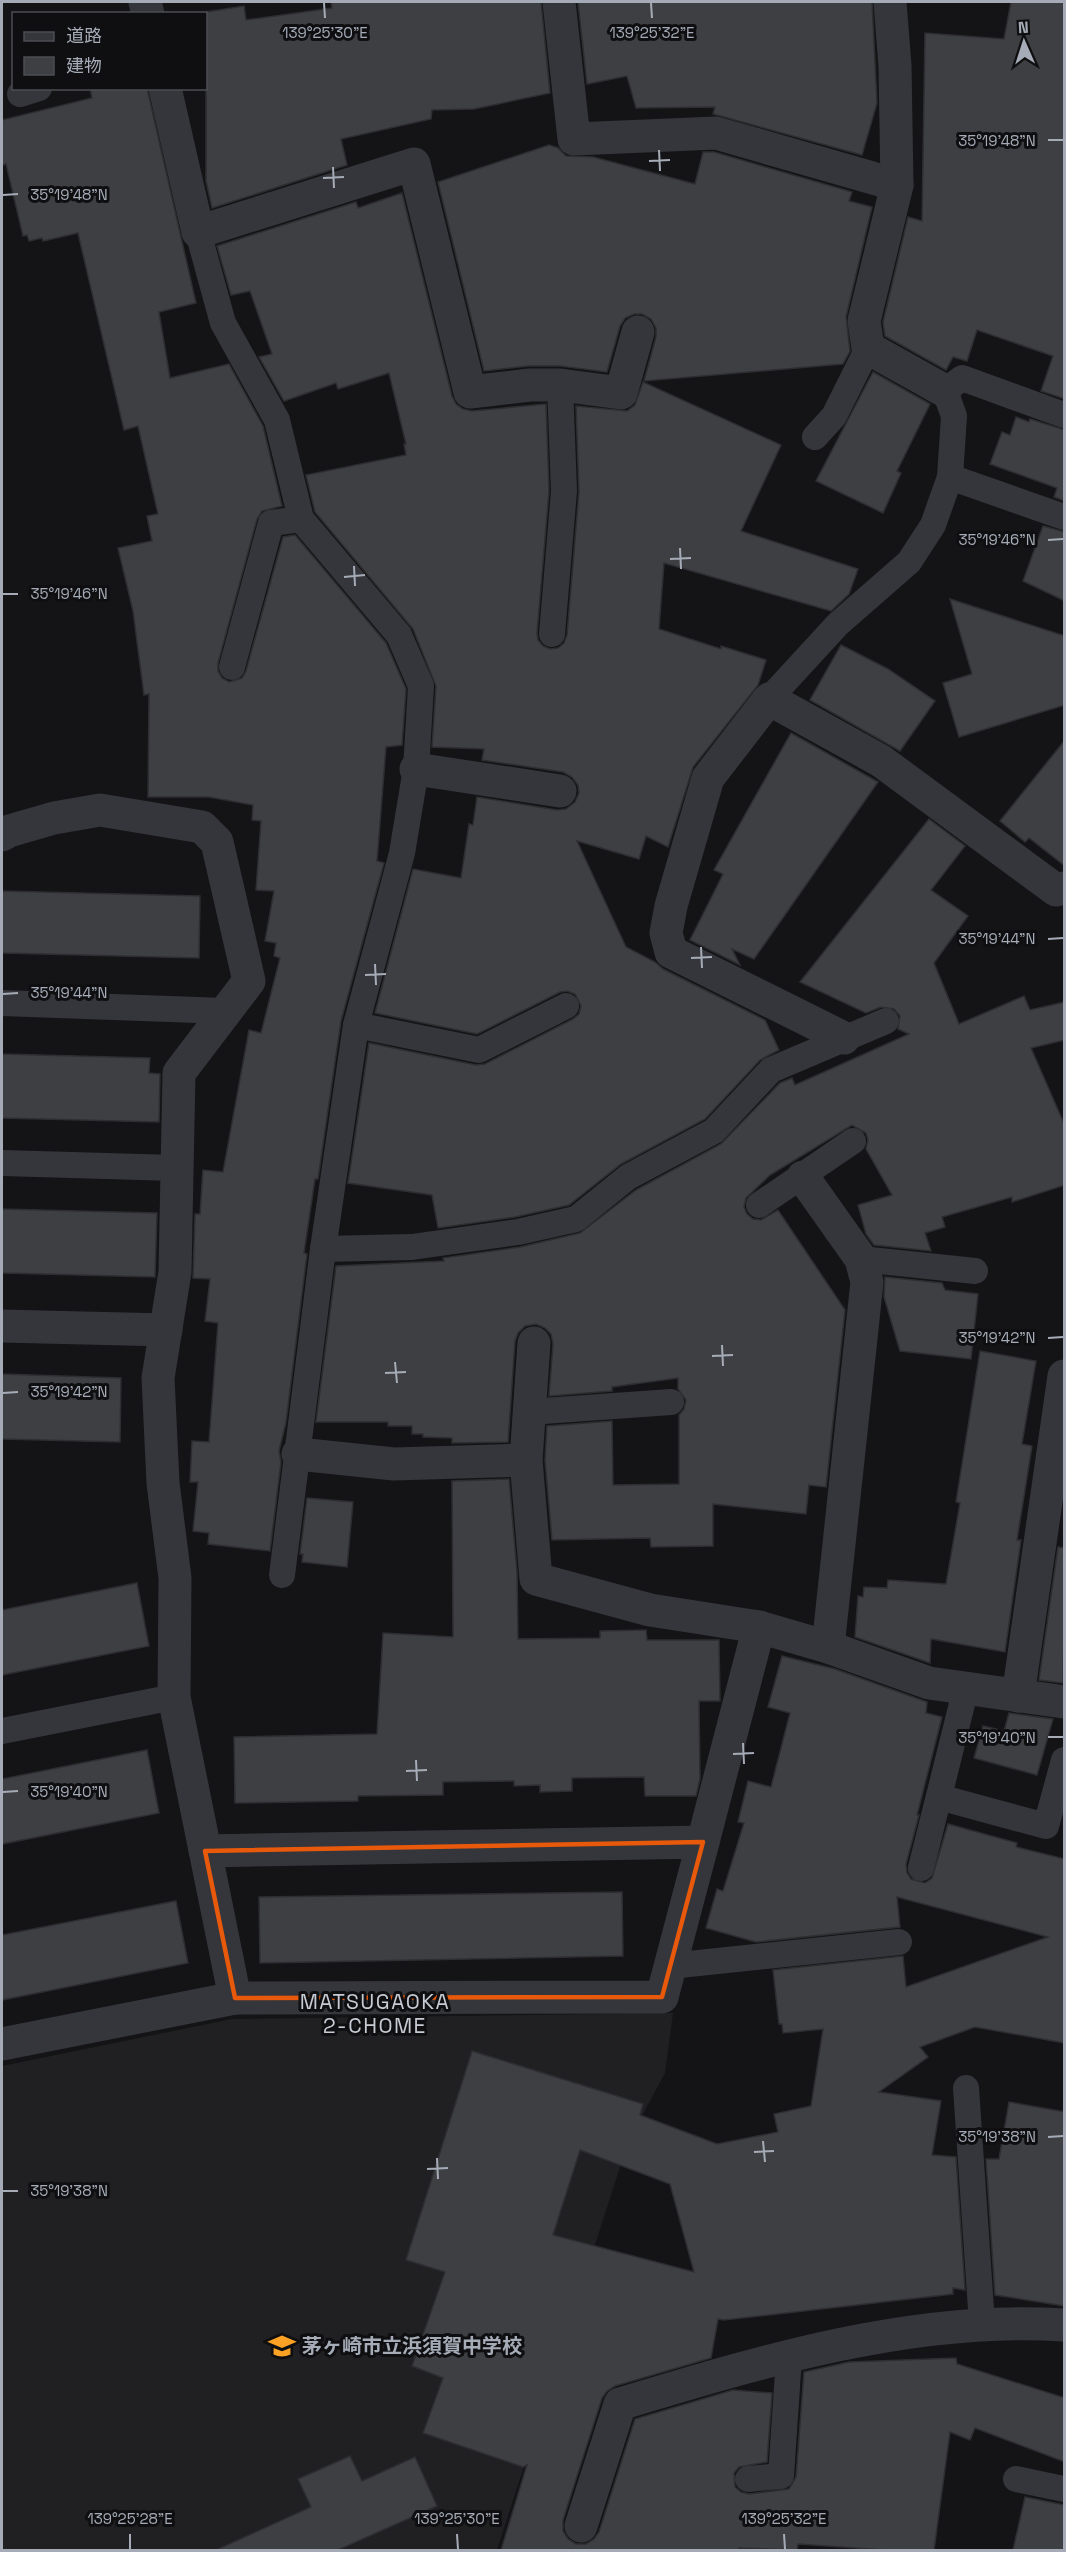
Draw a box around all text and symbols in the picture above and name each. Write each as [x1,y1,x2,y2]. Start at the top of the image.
legend [12,12,207,90]
north arrow [994,12,1054,72]
text: N [1017,17,1029,38]
text: 139°25'30"E [282,23,368,42]
text: 139°25'32"E [610,23,694,42]
text: 道路 [66,24,102,47]
text: 建物 [66,54,102,77]
text: 35°19'48"N [958,131,1036,150]
text: 35°19'48"N [30,185,108,204]
text: 35°19'46"N [958,530,1036,549]
text: 35°19'46"N [30,584,108,603]
text: 35°19'44"N [959,929,1035,948]
text: 35°19'44"N [31,983,107,1002]
text: 35°19'42"N [958,1328,1036,1347]
text: 35°19'42"N [30,1382,108,1401]
text: 35°19'40"N [958,1728,1036,1747]
text: 35°19'40"N [30,1782,108,1801]
district label: MATSUGAOKA 2-CHOME [300,1988,450,2039]
text: 35°19'38"N [958,2127,1036,2146]
text: 35°19'38"N [30,2181,108,2200]
school or university icon: 茅ヶ崎市立浜須賀中学校 [267,2331,297,2361]
place label: 茅ヶ崎市立浜須賀中学校 [302,2333,522,2359]
text: 139°25'28"E [87,2509,173,2528]
text: 139°25'30"E [414,2509,500,2528]
text: 139°25'32"E [742,2509,826,2528]

